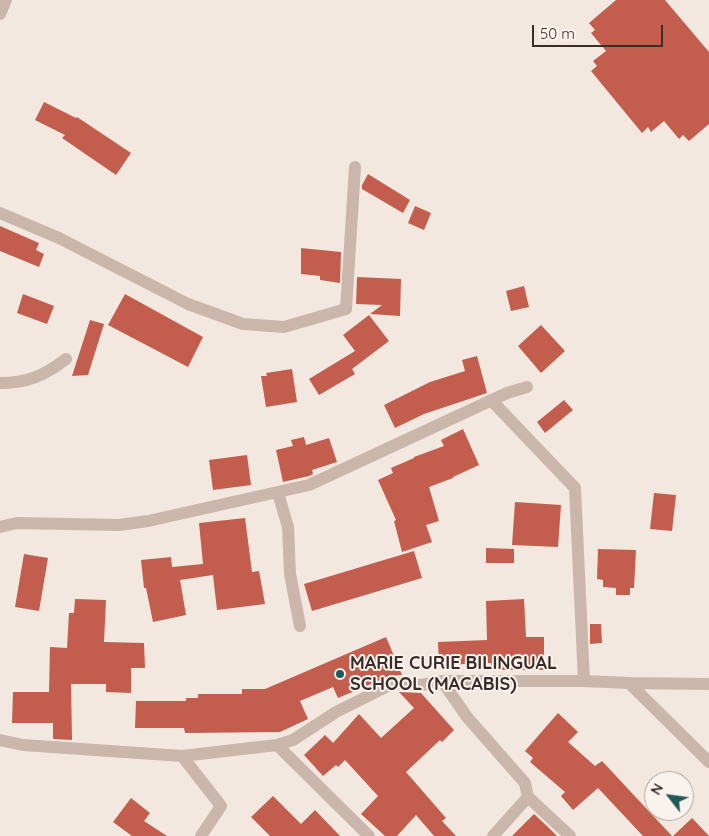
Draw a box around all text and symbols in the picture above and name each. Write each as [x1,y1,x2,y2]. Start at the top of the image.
scale bar [534,15,665,47]
text: 50 m [540,24,575,43]
place label: MARIE CURIE BILINGUAL SCHOOL (MACABIS) [350,653,557,696]
marker: MARIE CURIE BILINGUAL SCHOOL (MACABIS) [334,668,346,680]
north arrow [644,771,694,821]
text: N [647,780,667,798]

